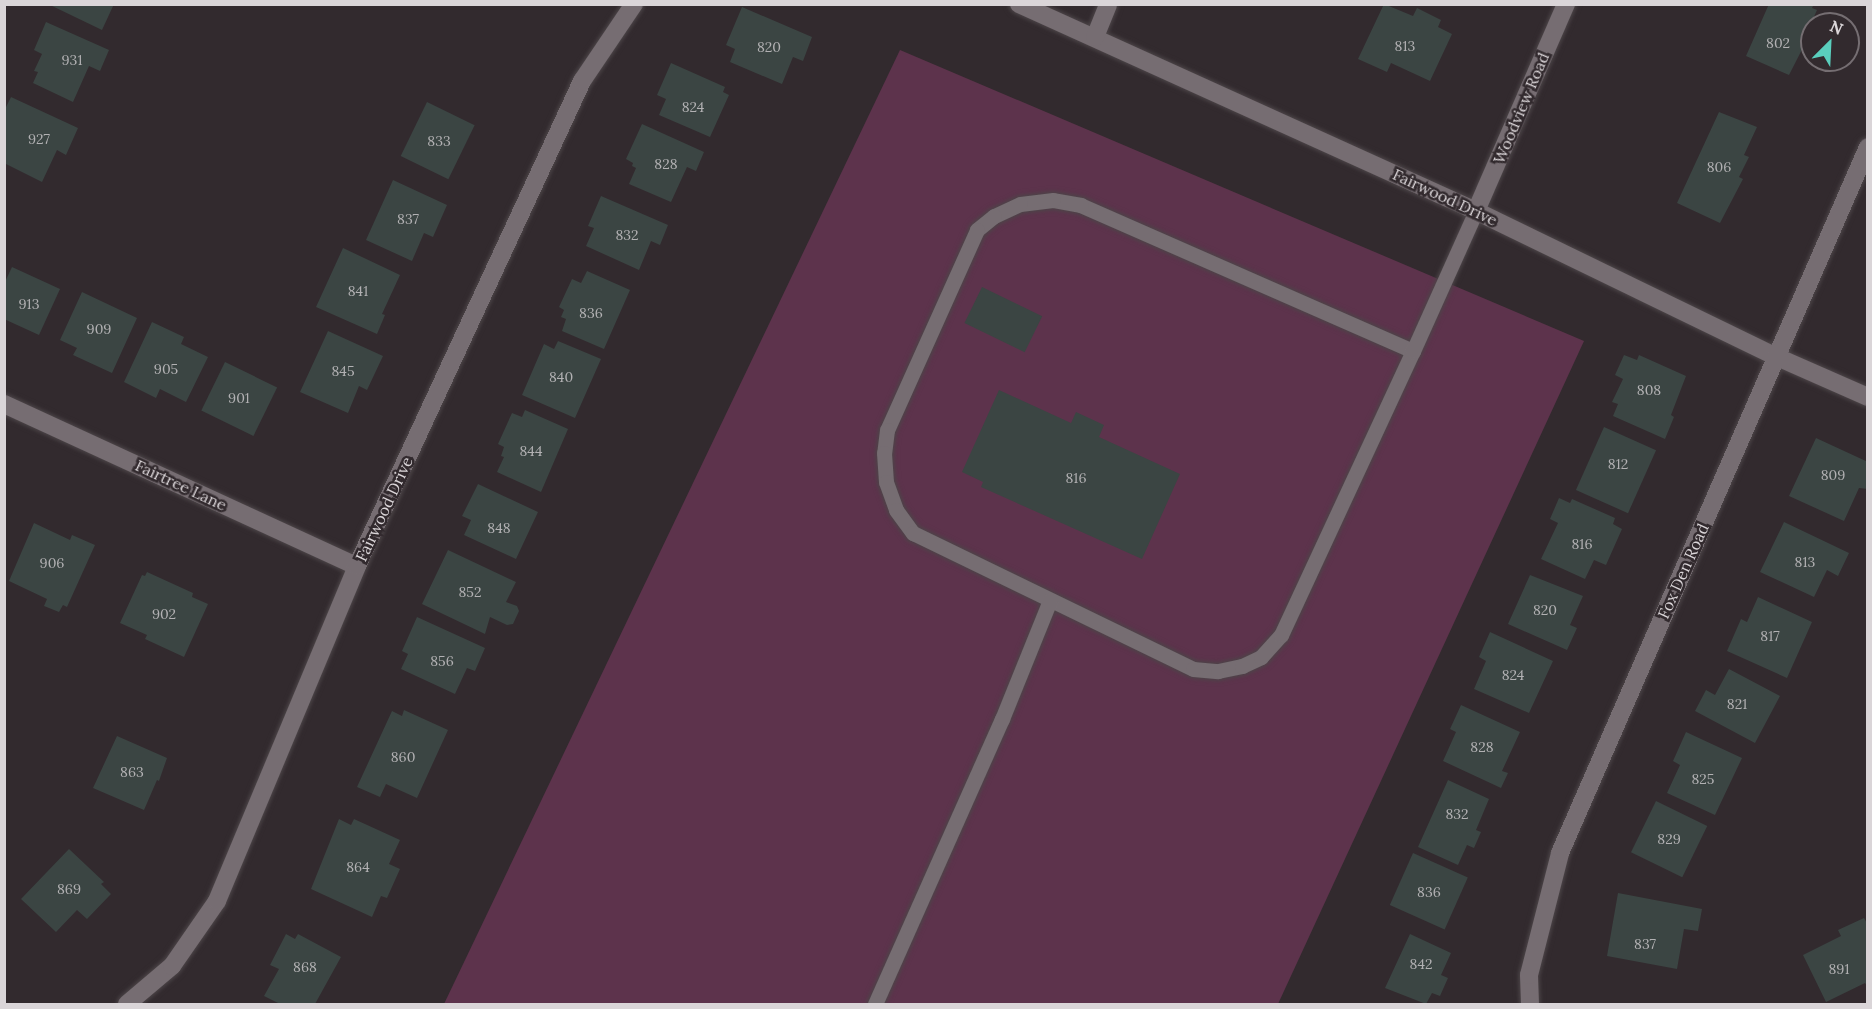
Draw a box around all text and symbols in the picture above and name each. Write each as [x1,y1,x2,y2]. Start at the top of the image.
north arrow [1800,12,1860,72]
text: N [1827,16,1846,39]
house number: 802 [1766,35,1790,51]
house number: 813 [1395,38,1415,54]
house number: 820 [757,39,781,55]
street label: Woodview Road [1489,50,1553,166]
house number: 931 [62,52,82,68]
house number: 824 [682,99,704,115]
house number: 927 [28,131,50,147]
house number: 833 [427,133,451,149]
house number: 828 [654,156,678,172]
house number: 806 [1707,159,1731,175]
street label: Fairwood Drive [1390,164,1500,230]
house number: 837 [397,211,419,227]
house number: 832 [615,227,639,243]
house number: 841 [348,283,368,299]
house number: 913 [19,296,39,312]
house number: 836 [579,305,603,321]
house number: 909 [87,321,111,337]
house number: 905 [154,361,178,377]
house number: 845 [331,363,355,379]
house number: 840 [549,369,573,385]
house number: 808 [1637,382,1661,398]
house number: 901 [228,390,250,406]
house number: 844 [519,443,543,459]
street label: Fairwood Drive [351,454,417,564]
street label: Fairtree Lane [132,455,230,515]
house number: 812 [1608,456,1628,472]
house number: 809 [1821,467,1845,483]
house number: 816 [1065,470,1087,486]
house number: 848 [487,520,511,536]
street label: Fox Den Road [1653,520,1713,622]
house number: 816 [1571,536,1593,552]
house number: 813 [1795,554,1815,570]
house number: 906 [40,555,64,571]
house number: 852 [458,584,482,600]
house number: 820 [1533,602,1557,618]
house number: 902 [152,606,176,622]
house number: 817 [1760,628,1780,644]
house number: 856 [430,653,454,669]
house number: 824 [1502,667,1524,683]
house number: 821 [1727,696,1747,712]
house number: 828 [1470,739,1494,755]
house number: 860 [391,749,415,765]
house number: 863 [120,764,144,780]
house number: 825 [1691,771,1715,787]
house number: 832 [1445,806,1469,822]
house number: 829 [1657,831,1681,847]
house number: 864 [346,859,370,875]
house number: 869 [57,881,81,897]
house number: 836 [1417,884,1441,900]
house number: 837 [1634,936,1656,952]
house number: 842 [1410,956,1432,972]
house number: 868 [293,959,317,975]
house number: 891 [1829,961,1849,977]

